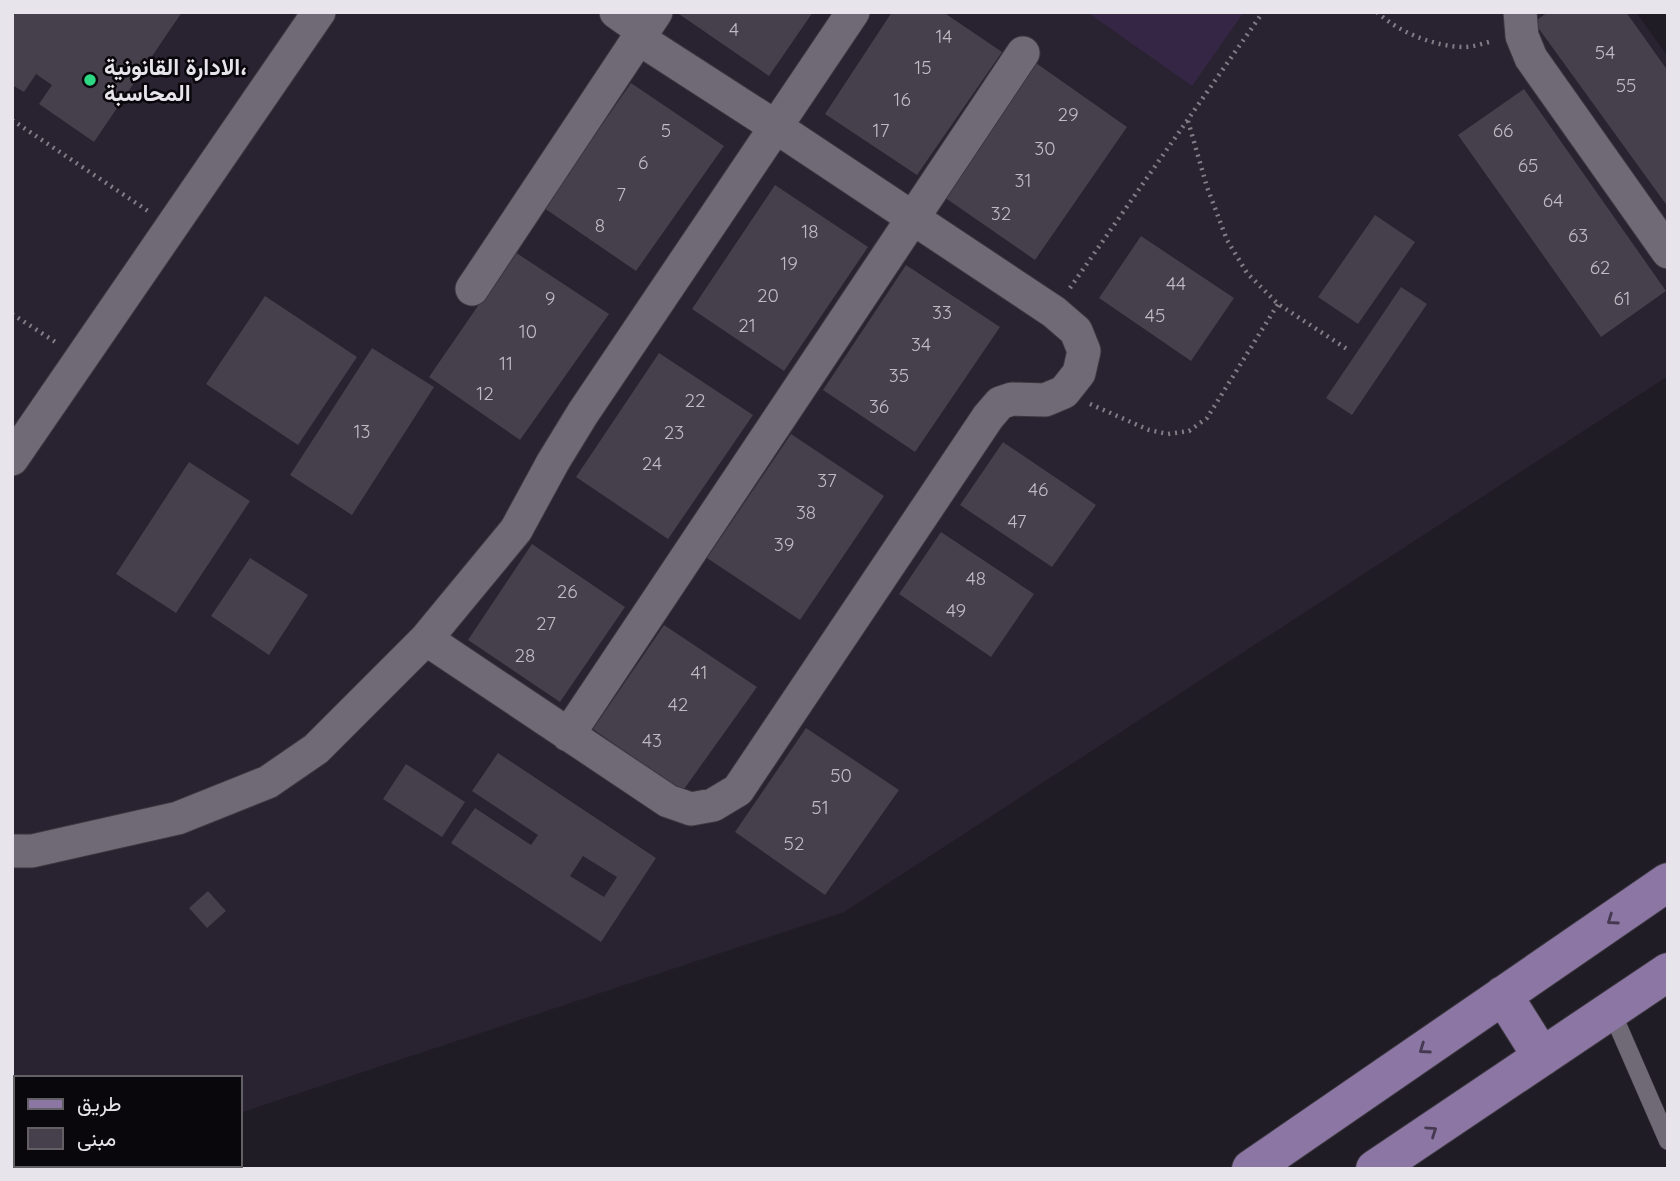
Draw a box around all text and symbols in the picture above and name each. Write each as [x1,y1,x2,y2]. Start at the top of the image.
house number: 4 [729,17,739,41]
house number: 14 [936,24,952,48]
house number: 54 [1595,40,1615,64]
place label: الادارة القانونية، المحاسبة [104,52,247,107]
house number: 15 [914,55,932,79]
marker: الادارة القانونية، المحاسبة [82,72,98,88]
house number: 55 [1616,73,1636,97]
house number: 16 [893,87,911,111]
house number: 29 [1057,102,1079,126]
house number: 5 [661,118,671,142]
house number: 17 [873,118,890,142]
house number: 66 [1493,118,1513,142]
house number: 30 [1034,136,1056,160]
house number: 6 [638,150,648,174]
house number: 65 [1518,153,1538,177]
house number: 31 [1015,168,1032,192]
house number: 7 [616,182,626,206]
house number: 64 [1543,188,1563,212]
house number: 32 [991,201,1011,225]
house number: 8 [595,213,605,237]
house number: 18 [801,219,819,243]
house number: 63 [1568,223,1588,247]
house number: 19 [780,251,798,275]
house number: 62 [1590,255,1610,279]
house number: 44 [1166,271,1186,295]
house number: 20 [757,283,779,307]
house number: 9 [545,286,555,310]
house number: 61 [1613,286,1631,310]
house number: 33 [932,300,952,324]
house number: 45 [1145,303,1165,327]
house number: 21 [738,313,756,337]
house number: 10 [519,319,537,343]
house number: 34 [911,332,931,356]
house number: 11 [499,351,513,375]
house number: 35 [889,363,909,387]
house number: 12 [476,381,494,405]
house number: 22 [684,388,706,412]
house number: 36 [869,394,889,418]
house number: 13 [354,419,371,443]
house number: 23 [664,420,684,444]
house number: 24 [642,451,662,475]
house number: 37 [817,468,837,492]
house number: 46 [1028,477,1048,501]
house number: 38 [796,500,816,524]
house number: 47 [1007,509,1027,533]
house number: 39 [774,532,794,556]
house number: 48 [966,566,986,590]
house number: 26 [557,579,577,603]
house number: 49 [946,598,966,622]
house number: 27 [536,611,556,635]
house number: 28 [515,643,535,667]
house number: 41 [691,660,707,684]
house number: 42 [668,692,688,716]
house number: 43 [642,728,662,752]
house number: 50 [830,763,852,787]
house number: 51 [811,795,829,819]
house number: 52 [784,831,804,855]
one-way arrow [1606,912,1619,925]
one-way arrow [1419,1041,1432,1053]
legend [14,1076,242,1167]
text: طريق [77,1090,122,1117]
text: مبنى [77,1125,116,1151]
one-way arrow [1424,1126,1437,1139]

